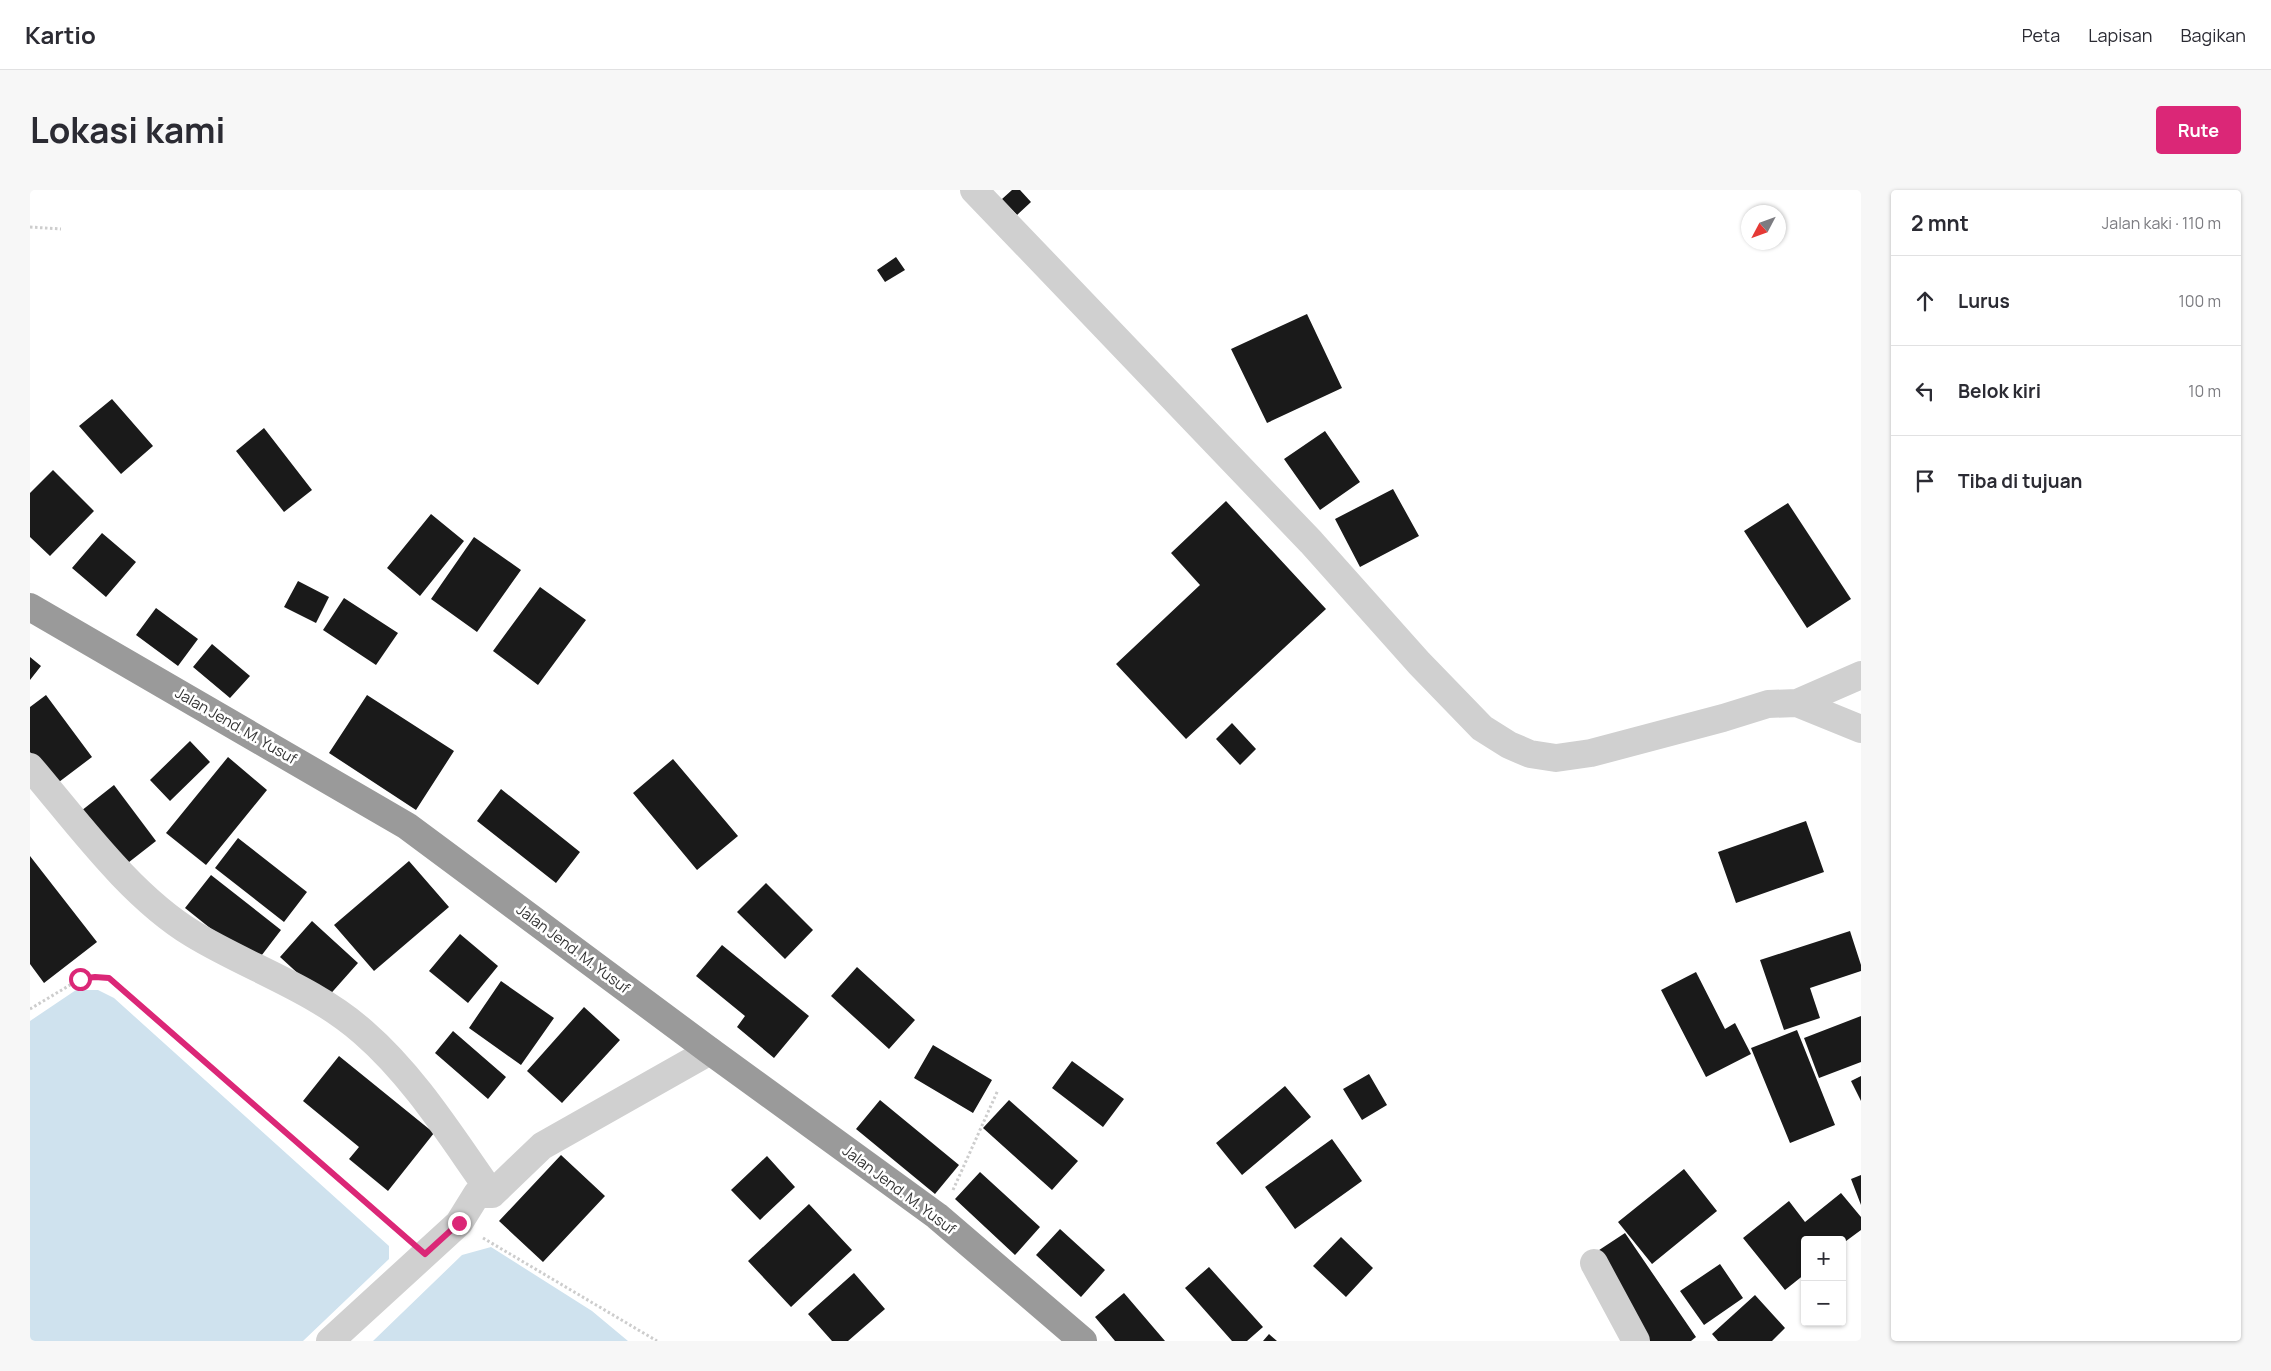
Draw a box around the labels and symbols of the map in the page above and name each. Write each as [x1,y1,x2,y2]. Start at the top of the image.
north arrow [1741,205,1786,250]
street label: Jalan Jend. M. Yusuf [172,682,302,769]
street label: Jalan Jend. M. Yusuf [512,899,635,999]
route start [69,968,92,991]
street label: Jalan Jend. M. Yusuf [838,1140,961,1240]
route end [448,1212,471,1235]

